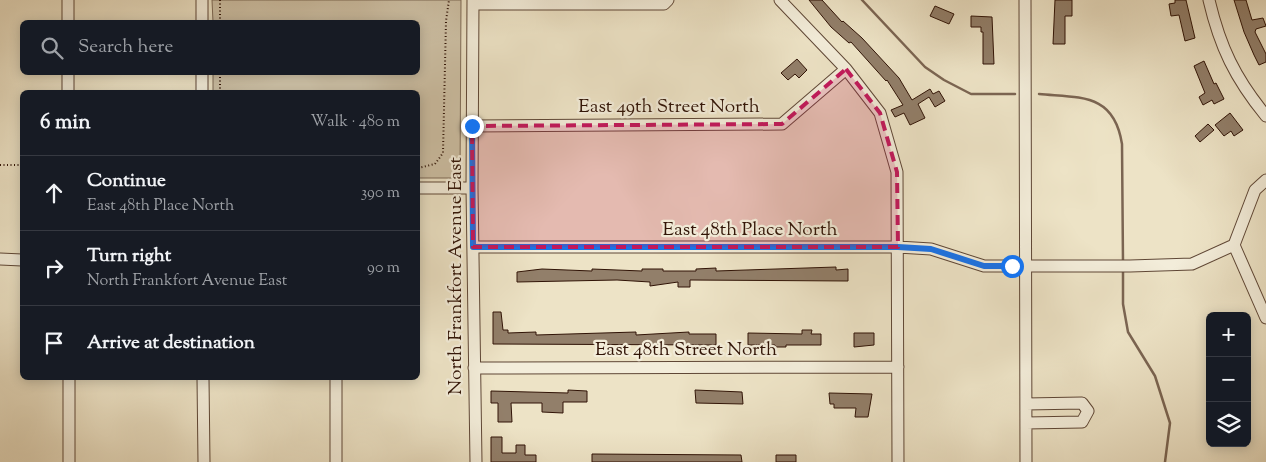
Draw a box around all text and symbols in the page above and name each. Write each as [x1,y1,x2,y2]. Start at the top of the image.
search box [20,20,420,75]
icon: search [38,34,66,62]
text: Search here [78,34,173,61]
street label: East 49th Street North [578,94,760,121]
text: 6 min [40,108,91,138]
text: Walk · 480 m [310,111,400,134]
route end [461,115,484,138]
street label: North Frankfort Avenue East [443,157,470,395]
text: Continue [87,168,166,195]
icon: ahead [40,179,68,207]
text: 390 m [361,182,400,205]
text: East 48th Place North [87,195,234,218]
street label: East 48th Place North [662,217,838,244]
text: Turn right [87,243,171,270]
icon: right [40,254,68,282]
route start [1001,255,1024,278]
text: 90 m [367,257,400,280]
text: North Frankfort Avenue East [87,270,287,293]
map controls [1206,312,1251,447]
button: + [1206,312,1251,357]
icon: arrive [40,329,68,357]
text: Arrive at destination [87,330,255,357]
street label: East 48th Street North [595,337,777,364]
button: − [1206,357,1251,402]
button: layers [1206,402,1251,447]

